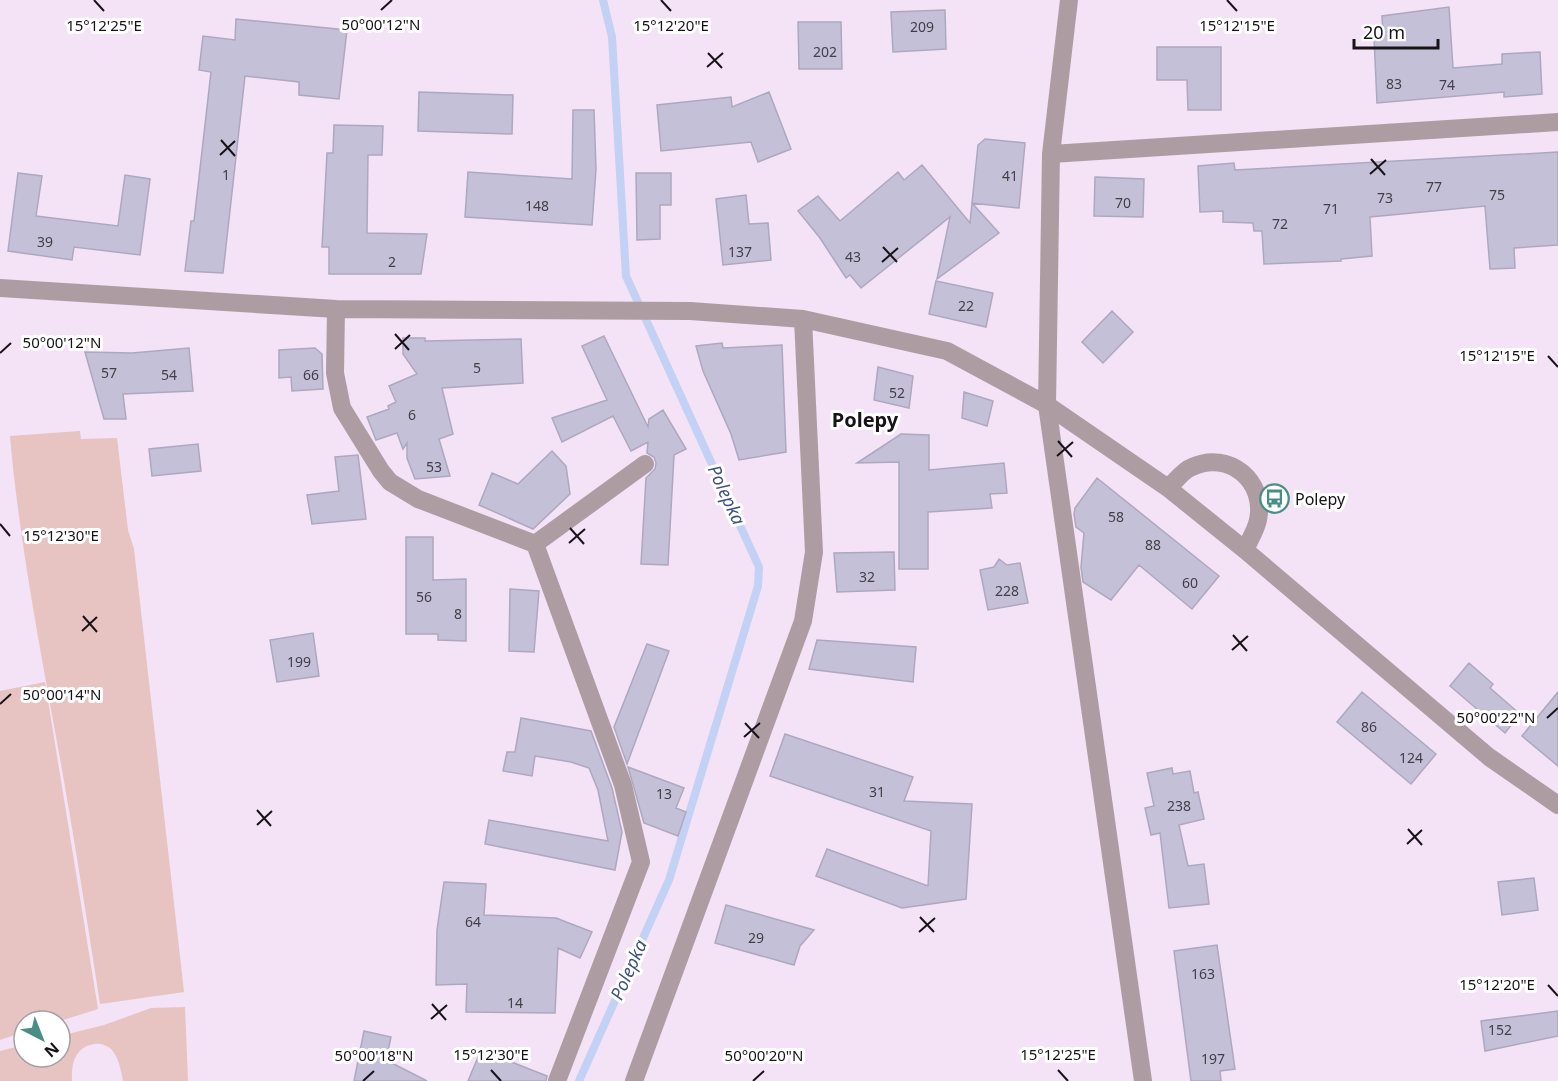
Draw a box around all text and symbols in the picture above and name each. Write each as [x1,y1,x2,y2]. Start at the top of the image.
scale bar [1354,12,1438,50]
text: 50°00'12"N [342,14,420,34]
text: 15°12'25"E [66,15,142,35]
text: 15°12'20"E [633,15,709,35]
text: 15°12'15"E [1199,15,1275,35]
house number: 209 [910,17,934,36]
text: 20 m [1363,20,1405,44]
house number: 202 [813,42,837,61]
house number: 83 [1386,74,1402,93]
house number: 74 [1439,75,1455,94]
house number: 1 [222,165,230,184]
house number: 41 [1002,166,1018,185]
house number: 77 [1426,177,1442,196]
house number: 75 [1489,185,1505,204]
house number: 73 [1377,188,1393,207]
house number: 70 [1115,193,1131,212]
house number: 148 [525,196,549,215]
house number: 71 [1323,199,1339,218]
house number: 72 [1272,214,1288,233]
house number: 39 [37,232,53,251]
house number: 137 [728,242,752,261]
house number: 43 [845,247,861,266]
house number: 2 [388,252,396,271]
house number: 22 [958,296,974,315]
text: 50°00'12"N [23,332,101,352]
text: 15°12'15"E [1459,345,1535,365]
house number: 5 [473,358,481,377]
house number: 57 [101,363,117,382]
house number: 54 [161,365,177,384]
house number: 66 [303,365,319,384]
house number: 52 [889,383,905,402]
house number: 6 [408,405,416,424]
district label: Polepy [832,406,899,433]
house number: 53 [426,457,442,476]
water label: Polepka [703,461,751,528]
bus stop icon: Polepy [1258,483,1290,515]
place label: Polepy [1295,488,1346,510]
house number: 58 [1108,507,1124,526]
text: 15°12'30"E [23,525,99,545]
house number: 88 [1145,535,1161,554]
house number: 32 [859,567,875,586]
house number: 60 [1182,573,1198,592]
house number: 228 [995,581,1019,600]
house number: 56 [416,587,432,606]
house number: 8 [454,604,462,623]
house number: 199 [287,652,311,671]
text: 50°00'14"N [23,684,101,704]
text: 50°00'22"N [1457,707,1535,727]
house number: 86 [1361,717,1377,736]
house number: 124 [1399,748,1423,767]
house number: 31 [869,782,885,801]
house number: 13 [656,784,672,803]
house number: 238 [1167,796,1191,815]
house number: 64 [465,912,481,931]
house number: 29 [748,928,764,947]
water label: Polepka [604,936,652,1003]
house number: 163 [1191,964,1215,983]
text: 15°12'20"E [1459,974,1535,994]
house number: 14 [507,993,523,1012]
north arrow [12,1009,72,1069]
house number: 152 [1488,1020,1512,1039]
text: N [40,1038,64,1063]
text: 15°12'30"E [453,1044,529,1064]
text: 15°12'25"E [1020,1044,1096,1064]
text: 50°00'18"N [335,1045,413,1065]
text: 50°00'20"N [725,1045,803,1065]
house number: 197 [1201,1049,1225,1068]

